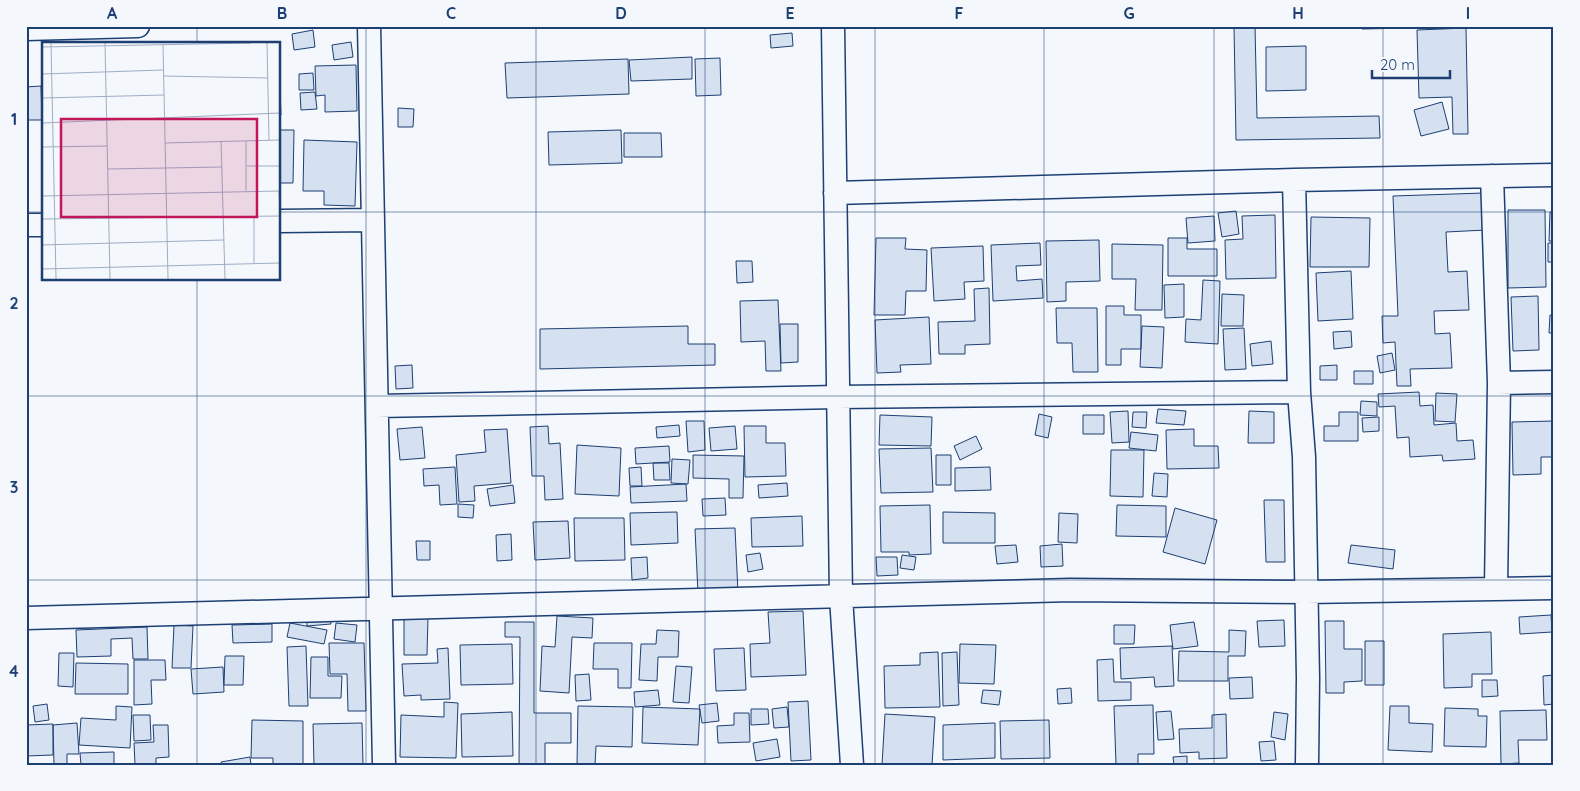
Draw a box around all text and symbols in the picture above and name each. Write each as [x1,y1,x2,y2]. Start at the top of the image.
text: A [107,3,118,23]
text: B [277,3,287,23]
text: C [446,3,456,23]
text: D [615,3,627,23]
text: E [785,3,795,23]
text: F [955,3,964,23]
text: G [1123,3,1135,23]
text: H [1292,3,1304,23]
text: I [1466,3,1470,23]
inset map [42,42,280,280]
scale bar [1372,48,1450,80]
text: 20 m [1380,55,1415,74]
text: 1 [11,109,17,129]
text: 2 [9,293,19,313]
text: 3 [10,477,18,497]
text: 4 [9,661,19,681]

